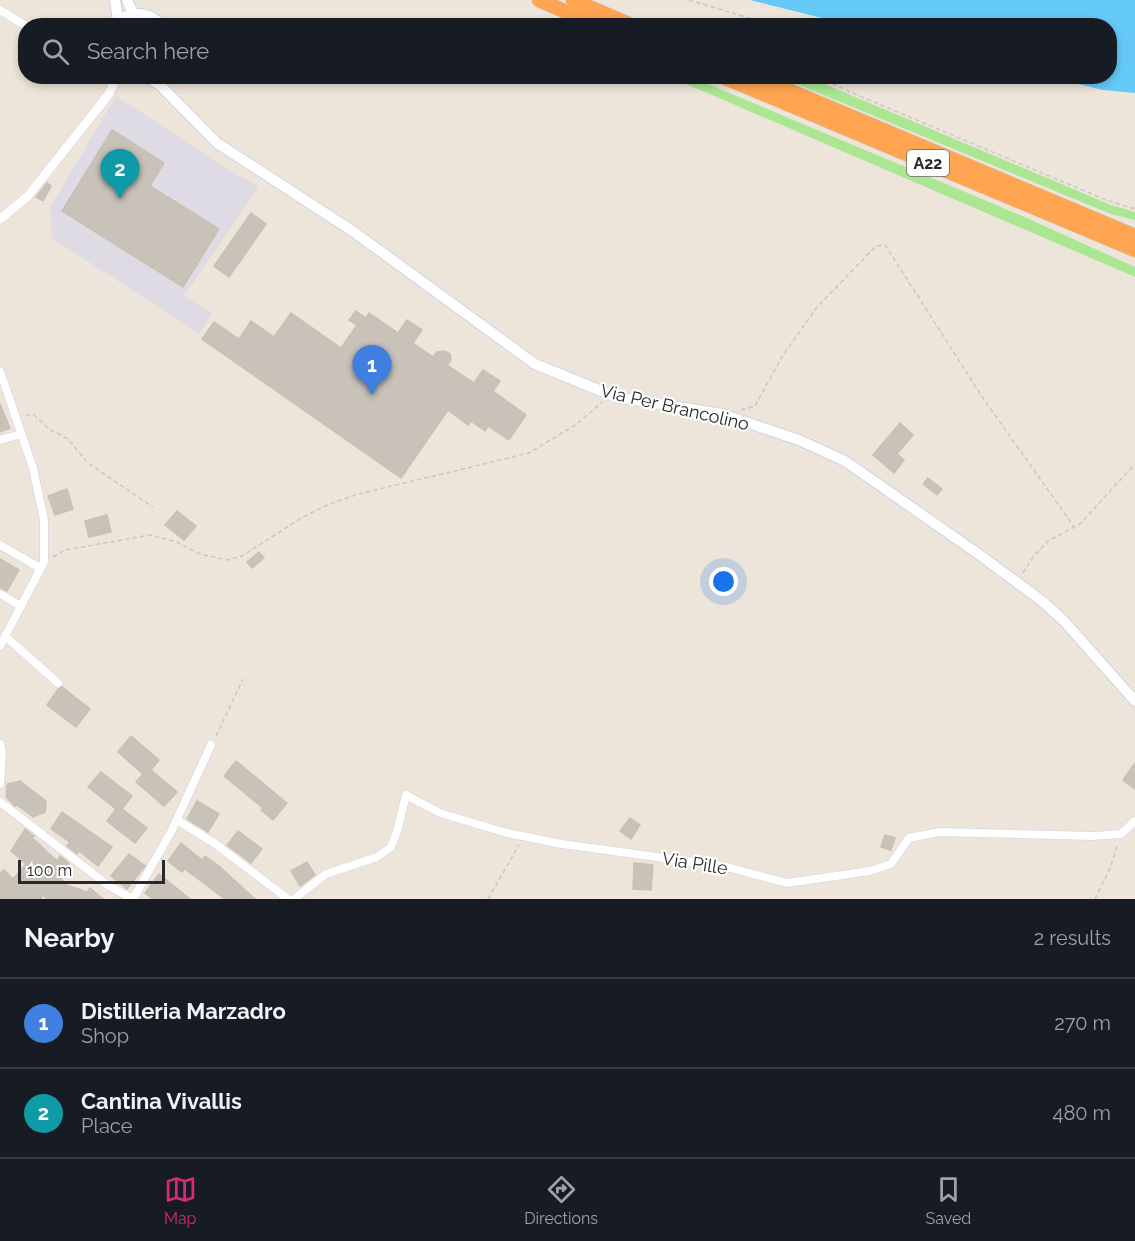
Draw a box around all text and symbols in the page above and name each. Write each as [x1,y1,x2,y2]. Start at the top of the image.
search box [18,18,1117,84]
icon: search [39,35,72,68]
text: Search here [87,38,209,64]
pin: 2 [100,150,140,199]
road number: A22 [907,150,949,176]
pin: 1 [352,346,392,395]
street label: Via Per Brancolino [599,380,752,434]
your location [709,567,738,596]
street label: Via Pille [661,847,730,879]
scale bar [18,857,165,884]
text: 100 m [27,861,72,880]
text: Nearby [24,923,114,953]
text: 2 results [1034,926,1111,950]
text: Distilleria Marzadro [81,998,286,1024]
text: 1 [39,1011,48,1035]
text: 270 m [1054,1011,1111,1035]
text: Shop [81,1024,129,1048]
text: Cantina Vivallis [81,1088,242,1114]
text: 2 [38,1101,49,1125]
text: 480 m [1053,1101,1111,1125]
text: Place [81,1114,132,1138]
tab: Map [164,1173,197,1228]
tab: Directions [524,1173,598,1228]
tab: Saved [925,1173,971,1228]

